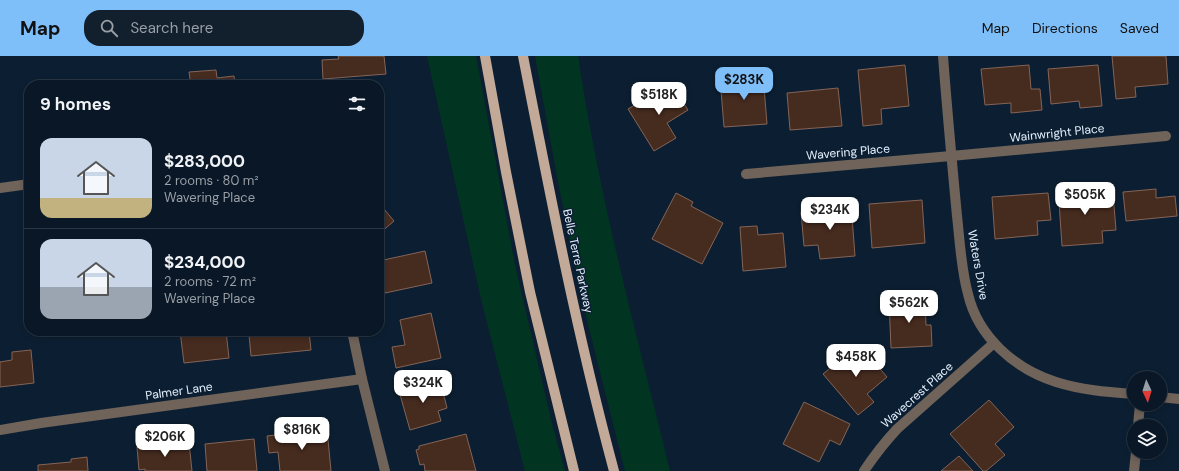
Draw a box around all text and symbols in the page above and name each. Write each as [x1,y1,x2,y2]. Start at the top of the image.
search box [84,10,364,46]
text: Map [20,16,60,41]
icon: search [98,17,120,39]
text: Search here [130,18,213,38]
text: Map [982,19,1010,37]
text: Directions [1032,19,1098,37]
text: Saved [1120,19,1159,37]
pin: $283K [716,67,772,101]
text: $283K [724,71,764,88]
pin: $518K [631,82,687,116]
text: $518K [640,86,678,103]
text: 9 homes [40,93,111,115]
icon: filters [346,93,368,115]
street label: Wainwright Place [1009,120,1105,146]
street label: Wavering Place [805,140,891,164]
text: $283,000 [164,150,245,172]
icon: home [72,154,120,202]
text: 2 rooms · 80 m² [164,172,259,189]
pin: $505K [1057,182,1113,216]
text: $505K [1064,186,1106,203]
text: Wavering Place [164,189,255,206]
pin: $234K [802,197,858,231]
text: $234K [810,201,850,218]
street label: Belle Terre Parkway [559,207,597,315]
street label: Waters Drive [964,229,992,301]
text: $234,000 [164,251,245,273]
icon: home [72,255,120,303]
text: 2 rooms · 72 m² [164,273,256,290]
text: Wavering Place [164,290,255,307]
pin: $562K [881,290,937,324]
text: $562K [889,294,929,311]
pin: $458K [828,344,884,378]
text: $458K [835,348,877,365]
street label: Wavecrest Place [878,358,957,432]
pin: $324K [395,370,451,404]
north arrow [1127,371,1167,411]
map controls [1127,371,1167,459]
text: $324K [403,374,443,391]
street label: Palmer Lane [144,378,214,404]
pin: $816K [274,417,330,451]
button: layers [1127,419,1167,459]
text: $816K [283,421,321,438]
pin: $206K [137,424,193,458]
text: $206K [144,428,186,445]

